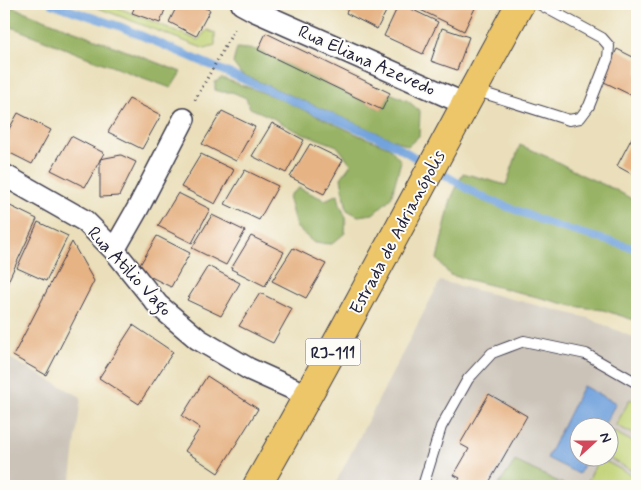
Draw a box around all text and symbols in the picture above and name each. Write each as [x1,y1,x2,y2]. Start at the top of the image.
street label: Rua Eliana Azevedo [294,20,439,102]
street label: Estrada de Adrianópolis [344,146,451,319]
street label: Rua Atilio Vago [80,222,177,323]
road number: RJ-111 [306,338,360,366]
north arrow [568,418,618,468]
text: N [595,430,615,445]

